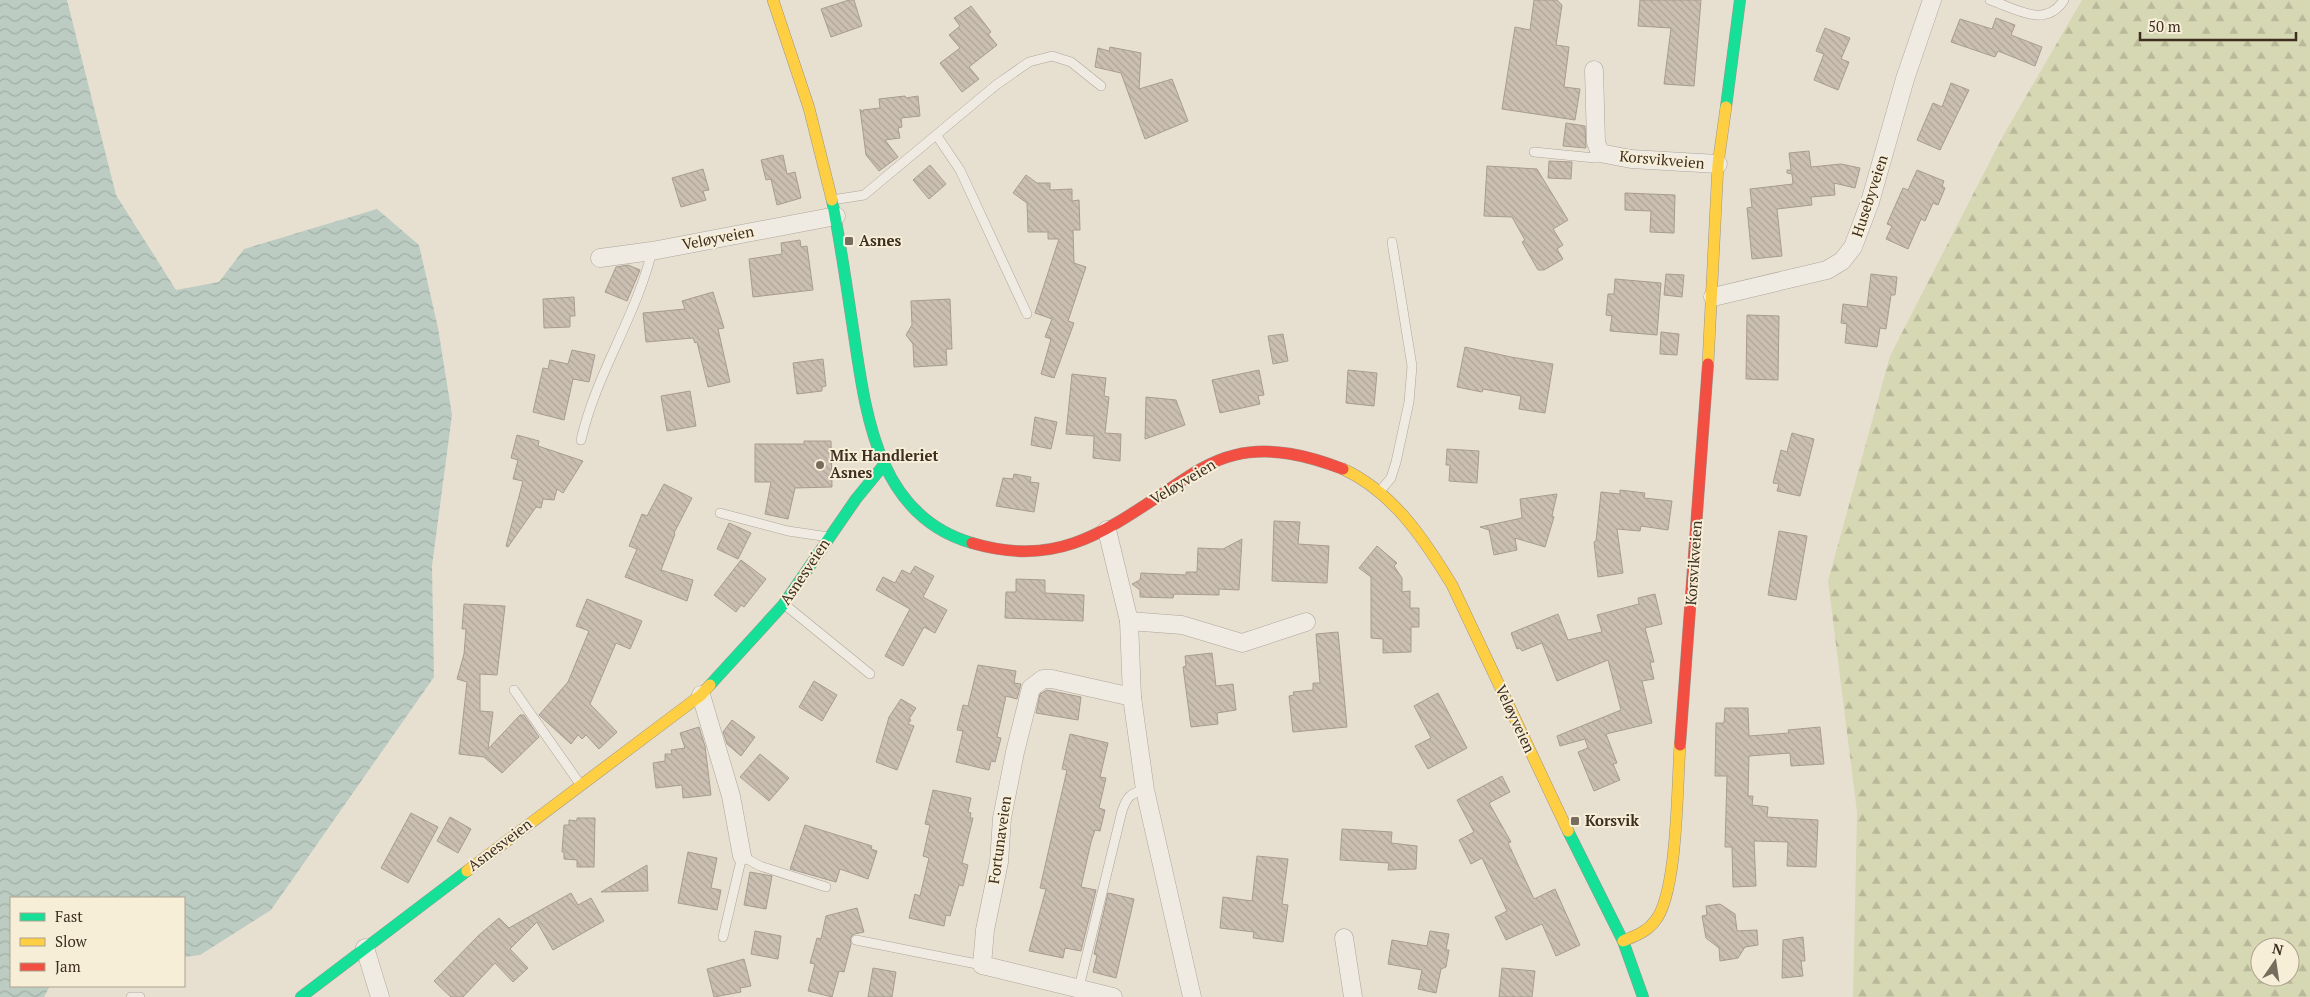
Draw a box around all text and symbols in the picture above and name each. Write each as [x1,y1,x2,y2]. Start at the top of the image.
scale bar [2140,10,2296,42]
text: 50 m [2148,16,2181,36]
street label: Korsvikveien [1619,145,1705,173]
street label: Husebyveien [1846,152,1892,239]
street label: Veløyveien [680,220,756,254]
place label: Asnes [859,230,901,250]
marker: Asnes [843,235,855,247]
place label: Mix Handleriet Asnes [830,445,938,482]
street label: Veløyveien [1146,454,1219,508]
marker: Mix Handleriet Asnes [814,459,826,471]
street label: Korsvikveien [1680,520,1706,606]
street label: Asnesveien [775,534,834,608]
street label: Veløyveien [1491,681,1540,756]
street label: Fortunaveien [983,794,1015,885]
place label: Korsvik [1585,810,1639,830]
street label: Asnesveien [463,813,536,875]
marker: Korsvik [1569,815,1581,827]
legend [10,897,185,987]
text: Fast [55,906,83,926]
text: Slow [55,931,88,951]
north arrow [2250,937,2300,987]
text: N [2271,938,2286,959]
text: Jam [55,956,81,976]

